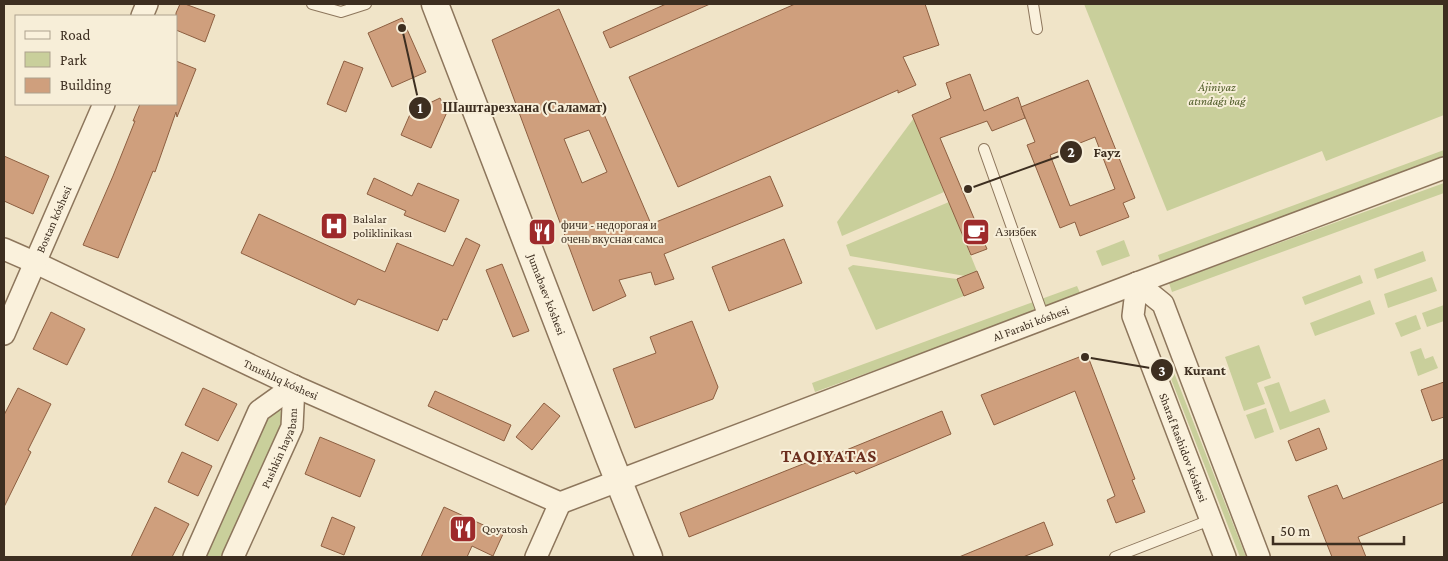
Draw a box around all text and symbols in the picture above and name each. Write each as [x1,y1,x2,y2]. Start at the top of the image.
legend [15,15,178,105]
text: Road [60,27,91,43]
text: Park [60,52,87,68]
text: Building [60,77,111,94]
park label: Ájiniyaz atındaǵı baǵ [1189,80,1246,108]
callout: Шаштарезхана (Саламат) [408,93,618,122]
text: Шаштарезхана (Саламат) [442,99,608,116]
text: 1 [417,100,423,116]
callout: Fayz [1059,137,1130,166]
text: 2 [1067,144,1075,160]
text: Fayz [1094,144,1121,160]
street label: Bostan kóshesi [33,184,74,255]
hospital icon: Balalar poliklinikası [319,211,349,241]
place label: Balalar poliklinikası [353,212,412,240]
restaurant icon: фичи - недорогая и очень вкусная самса [527,217,557,247]
cafe icon: Азизбек [961,217,991,247]
place label: фичи - недорогая и очень вкусная самса [561,218,664,246]
place label: Азизбек [995,225,1037,239]
street label: Jumabaev kóshesi [524,251,568,337]
street label: Al Farabi kóshesi [991,303,1071,344]
street label: Tınıshlıq kóshesi [241,356,320,403]
callout: Kurant [1149,356,1236,385]
text: Kurant [1184,362,1227,378]
text: 3 [1158,363,1166,379]
street label: Sharaf Rashidov kóshesi [1156,391,1210,504]
street label: Pushkin hayabanı [258,408,300,490]
district label: TAQIYATAS [781,446,877,466]
restaurant icon: Qoyatosh [448,514,478,544]
scale bar [1273,514,1404,546]
place label: Qoyatosh [482,522,529,536]
text: 50 m [1280,523,1310,539]

